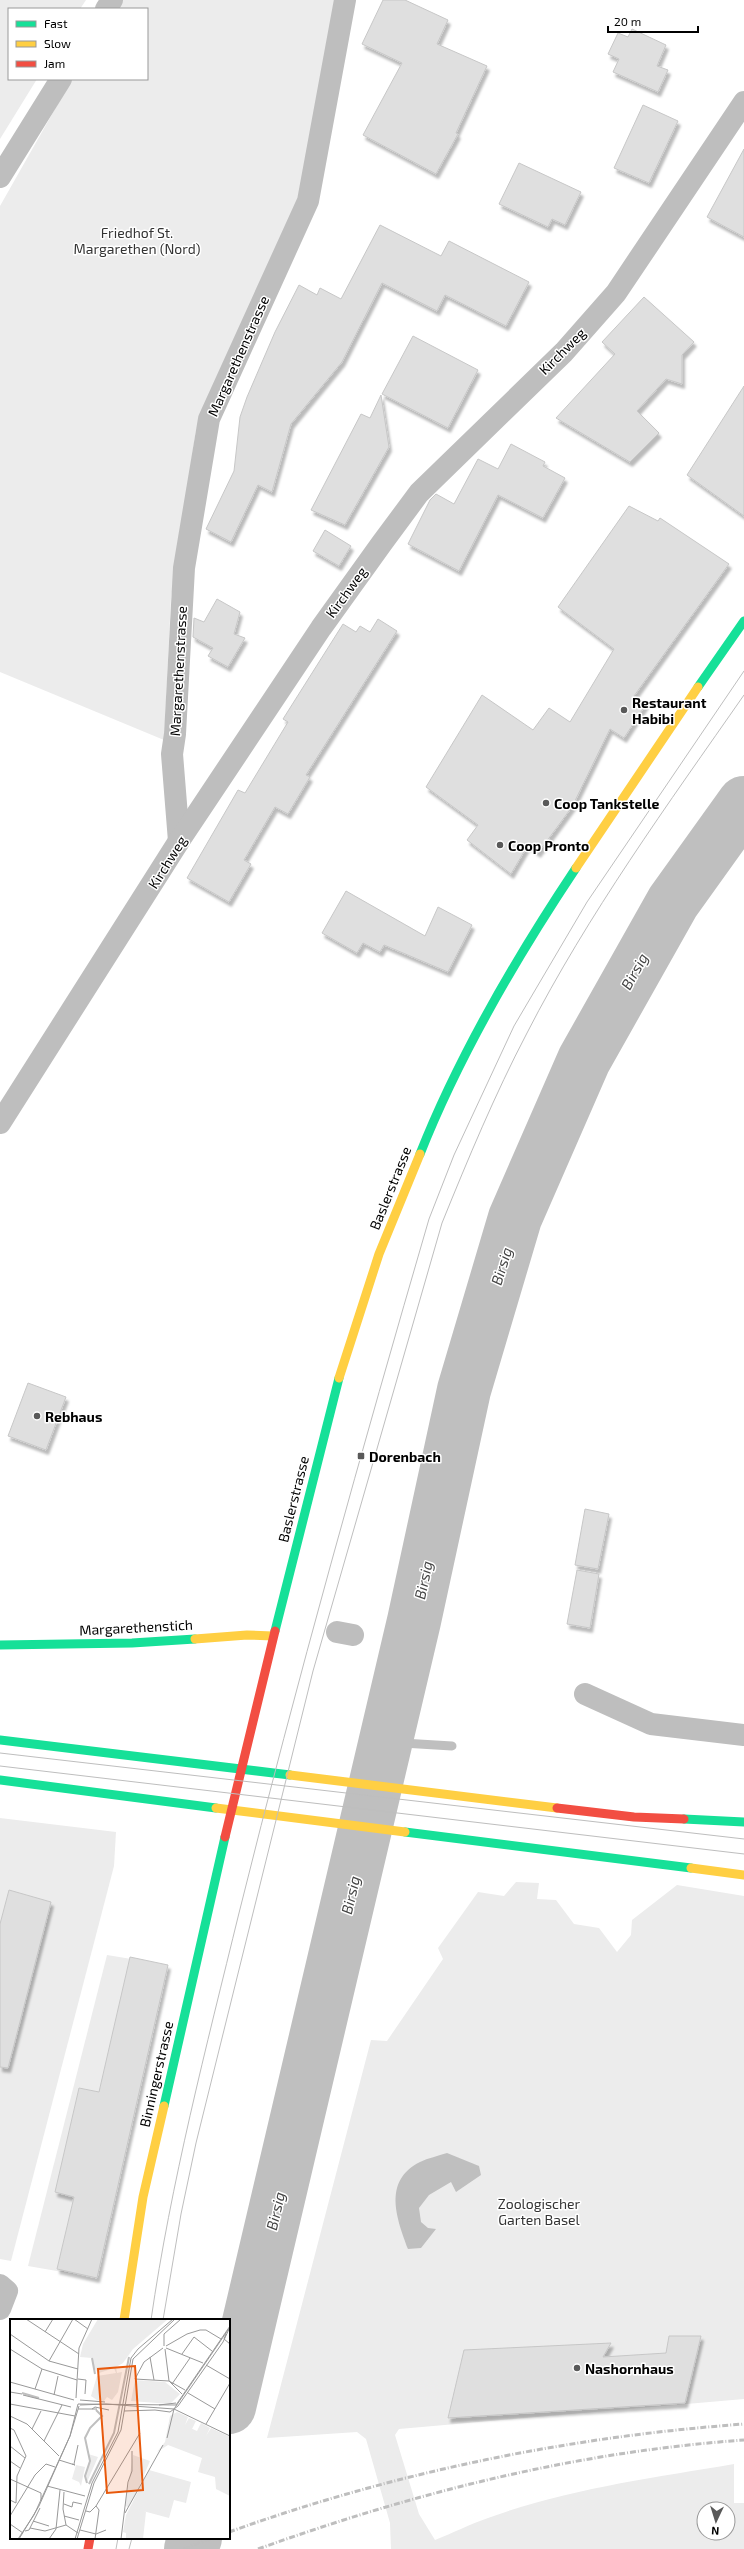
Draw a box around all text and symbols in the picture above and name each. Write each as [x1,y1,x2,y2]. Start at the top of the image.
legend [8,8,148,80]
scale bar [608,8,698,34]
text: 20 m [614,14,641,28]
text: Fast [44,16,68,30]
text: Slow [44,36,71,50]
text: Jam [44,56,65,70]
park label: Friedhof St. Margarethen (Nord) [74,224,200,257]
street label: Margarethenstrasse [204,293,272,419]
street label: Kirchweg [535,324,589,378]
street label: Kirchweg [322,563,370,621]
street label: Margarethenstrasse [166,605,190,737]
place label: Restaurant Habibi [632,694,707,727]
marker: Restaurant Habibi [619,705,629,715]
place label: Coop Tankstelle [554,795,660,812]
marker: Coop Tankstelle [541,798,551,808]
street label: Kirchweg [144,832,190,892]
place label: Coop Pronto [508,837,589,854]
marker: Coop Pronto [495,840,505,850]
water label: Birsig [617,950,651,992]
street label: Baslerstrasse [366,1144,414,1232]
water label: Birsig [487,1245,515,1287]
place label: Rebhaus [45,1408,102,1425]
marker: Rebhaus [32,1411,42,1421]
place label: Dorenbach [369,1448,441,1465]
marker: Dorenbach [356,1451,366,1461]
street label: Baslerstrasse [274,1454,312,1544]
water label: Birsig [410,1559,436,1601]
street label: Margarethenstich [79,1616,193,1638]
water label: Birsig [337,1874,363,1916]
street label: Binningerstrasse [136,2019,176,2129]
water label: Birsig [262,2190,288,2232]
park label: Zoologischer Garten Basel [498,2195,581,2228]
inset map [10,2319,230,2539]
place label: Nashornhaus [585,2360,674,2377]
marker: Nashornhaus [572,2363,582,2373]
north arrow [696,2501,736,2541]
text: N [711,2525,720,2538]

